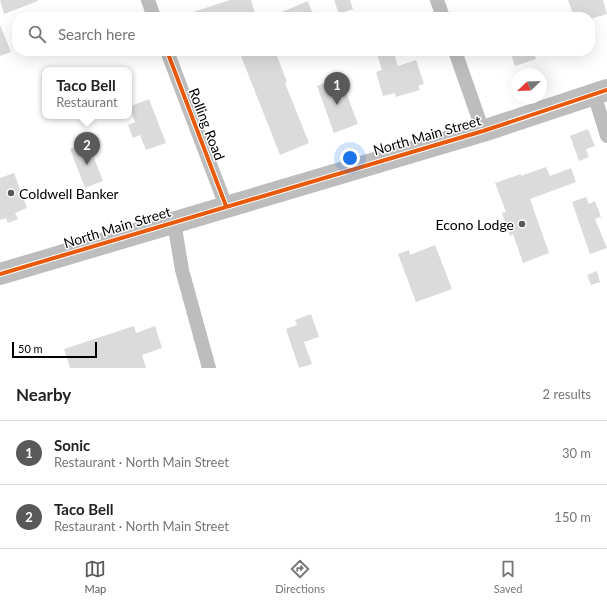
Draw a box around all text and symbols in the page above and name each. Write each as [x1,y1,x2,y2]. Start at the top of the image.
search box [12,12,595,56]
icon: search [26,23,48,45]
text: Search here [58,25,135,43]
popup [42,67,132,119]
north arrow [511,68,547,104]
pin: 1 [324,72,350,105]
text: Taco Bell [56,76,116,94]
street label: Rolling Road [185,85,229,163]
text: Restaurant [56,94,118,110]
street label: North Main Street [371,111,483,159]
pin: 2 [74,132,100,165]
your location [340,148,360,168]
place label: Coldwell Banker [19,185,119,202]
marker: Coldwell Banker [6,188,16,198]
street label: North Main Street [61,203,173,251]
place label: Econo Lodge [435,216,514,233]
marker: Econo Lodge [517,219,527,229]
scale bar [12,340,97,359]
text: 50 m [18,342,43,355]
text: Nearby [16,384,71,405]
text: 2 results [543,386,591,402]
text: Sonic [54,436,90,454]
text: 1 [25,445,33,461]
text: 30 m [562,445,591,461]
text: Restaurant · North Main Street [54,454,229,470]
text: Taco Bell [54,500,114,518]
text: 2 [25,509,33,525]
text: 150 m [554,509,591,525]
text: Restaurant · North Main Street [54,518,229,534]
tab: Map [84,558,106,595]
tab: Directions [275,558,325,595]
tab: Saved [494,558,523,595]

